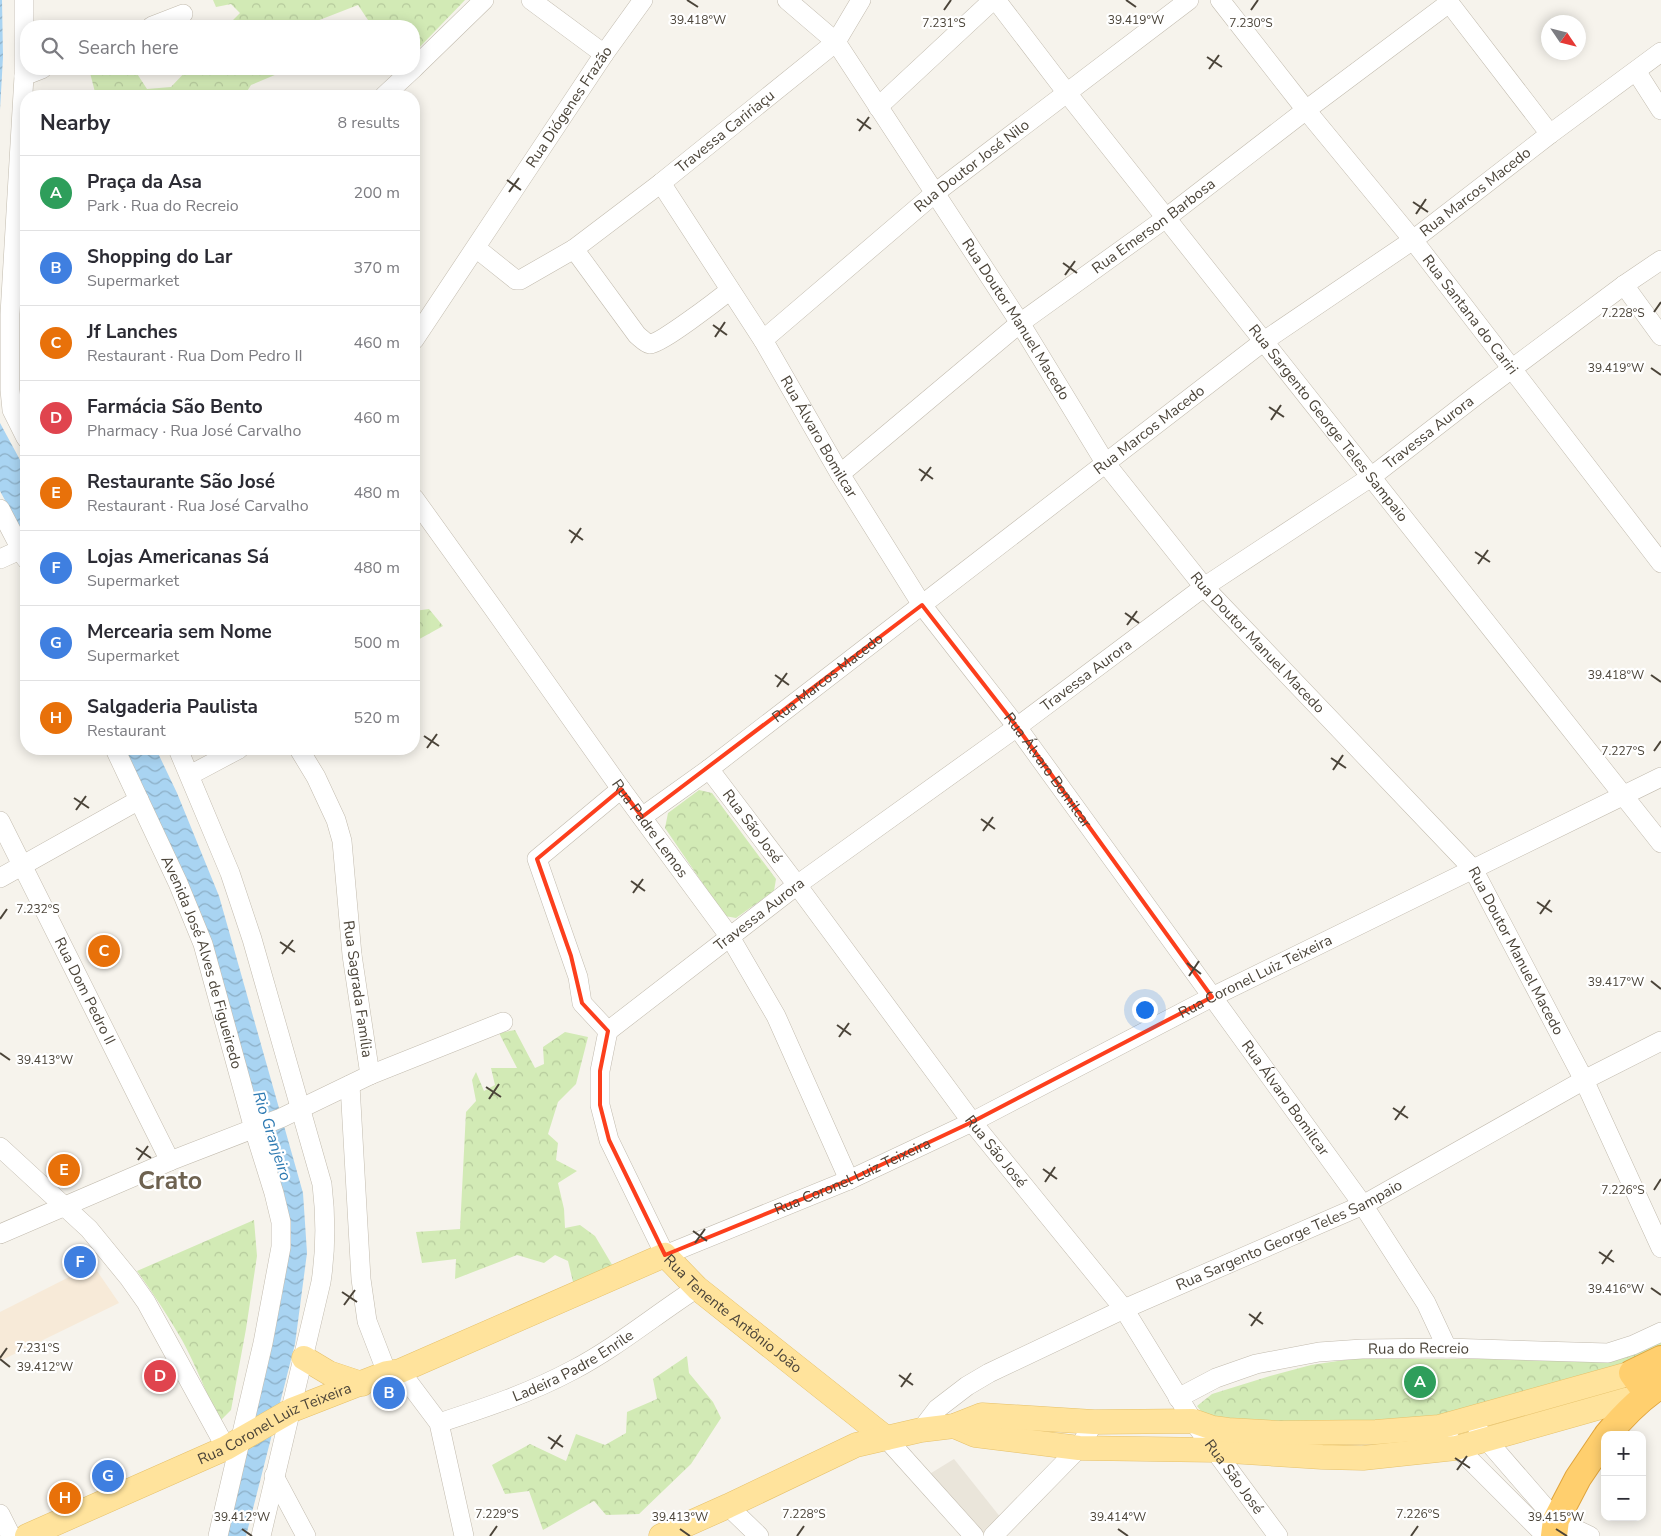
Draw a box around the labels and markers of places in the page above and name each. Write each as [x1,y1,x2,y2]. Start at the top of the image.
pin: C [88,932,120,970]
pin: E [48,1151,80,1189]
pin: F [64,1243,96,1281]
pin: D [144,1357,176,1395]
pin: A [1404,1363,1436,1401]
pin: B [373,1374,405,1412]
pin: G [92,1457,124,1495]
pin: H [49,1479,81,1517]

